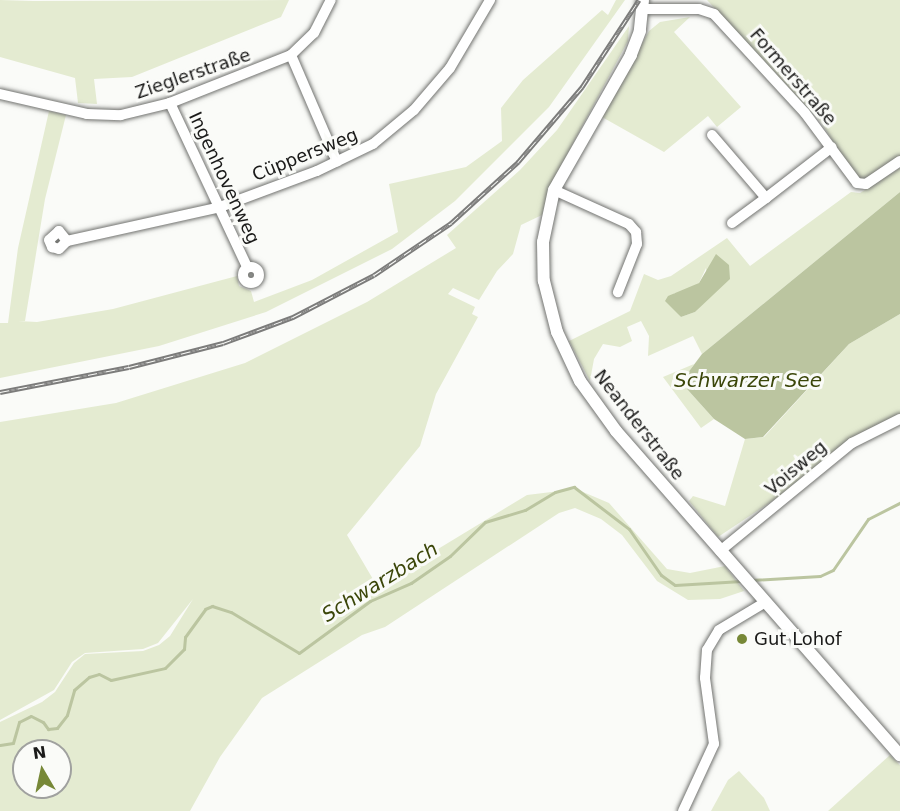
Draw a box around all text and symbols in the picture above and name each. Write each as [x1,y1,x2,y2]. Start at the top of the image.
street label: Formerstraße [745,24,841,130]
street label: Zieglerstraße [132,44,254,104]
street label: Ingenhovenweg [184,108,264,248]
street label: Cüppersweg [249,124,361,186]
street label: Neanderstraße [589,365,689,485]
water label: Schwarzer See [674,368,822,392]
street label: Voisweg [761,436,831,500]
water label: Schwarzbach [318,537,442,627]
place label: Gut Lohof [754,628,842,650]
marker: Gut Lohof [735,632,749,646]
north arrow [12,739,72,799]
text: N [31,742,48,763]

